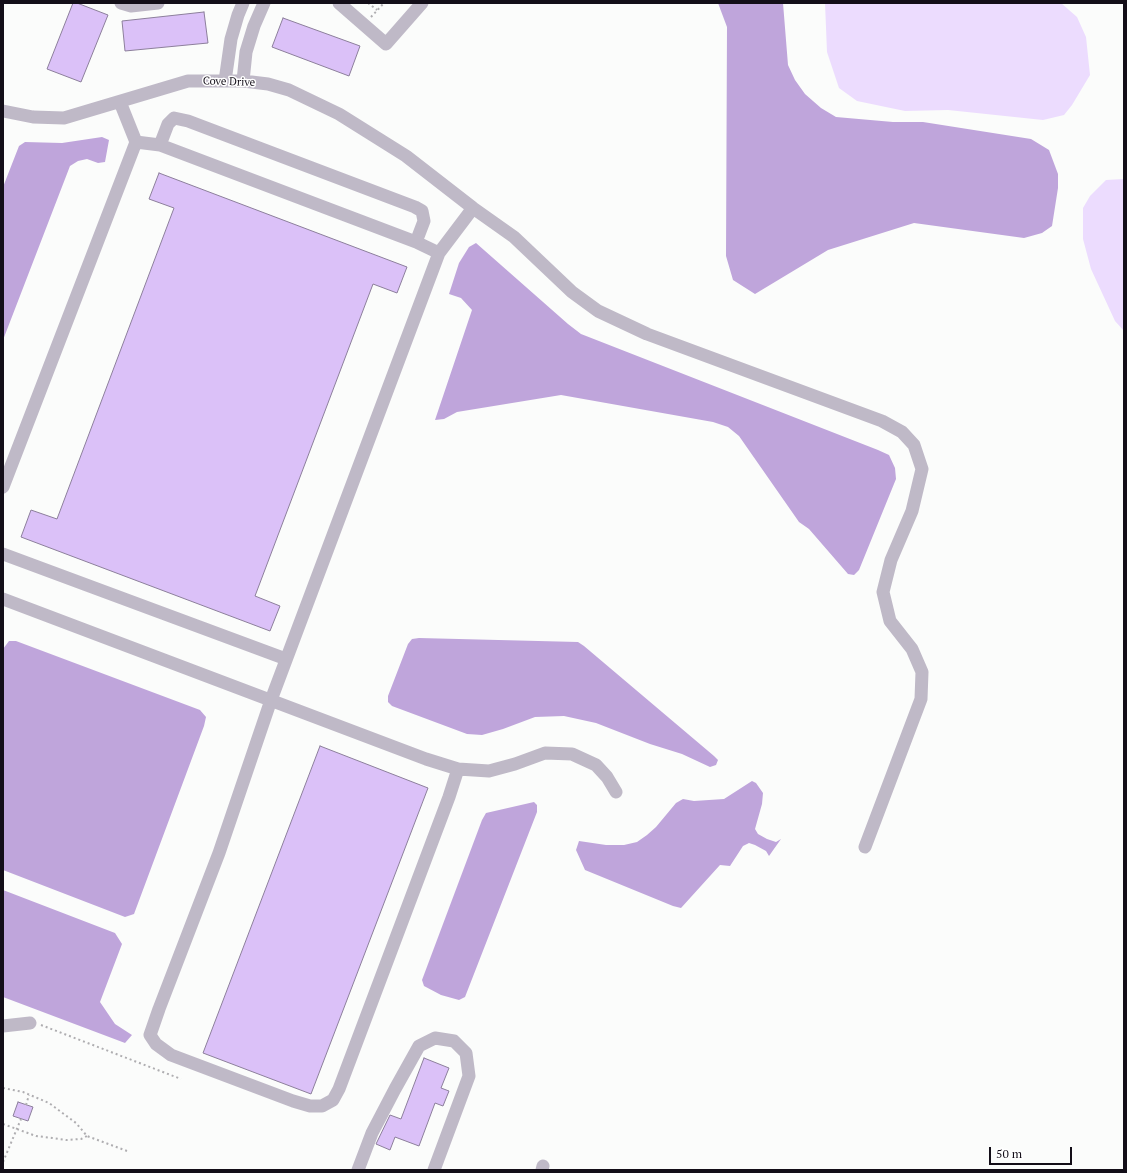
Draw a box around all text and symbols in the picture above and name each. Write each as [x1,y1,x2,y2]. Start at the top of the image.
street label: Cove Drive [203,74,255,90]
scale bar [991,1139,1074,1165]
text: 50 m [996,1146,1022,1161]

